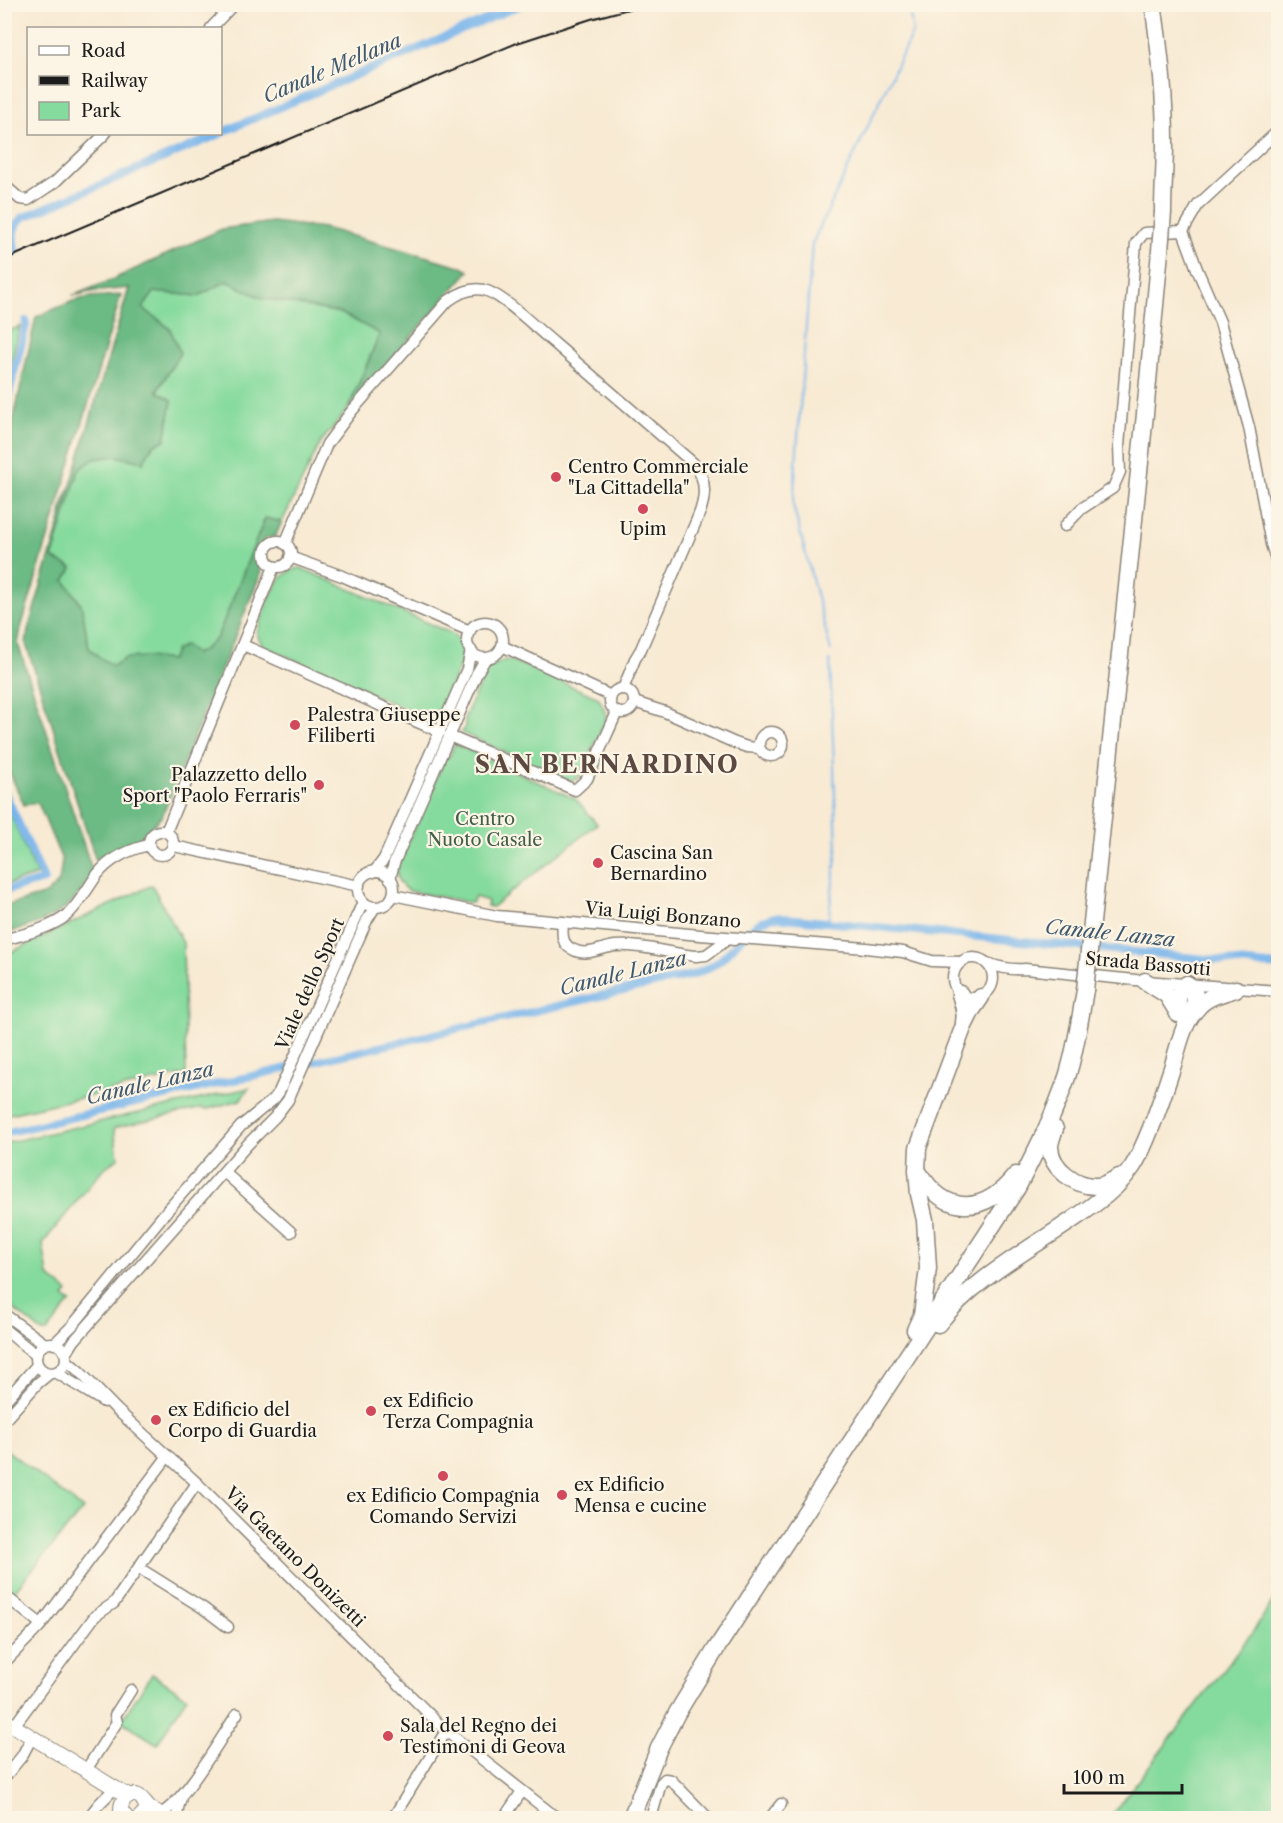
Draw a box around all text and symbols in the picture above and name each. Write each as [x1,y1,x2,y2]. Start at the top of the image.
legend [27,27,222,135]
water label: Canale Mellana [259,28,405,108]
text: Road [81,40,126,62]
text: Railway [81,70,149,92]
text: Park [81,100,122,122]
place label: Centro Commerciale "La Cittadella" [568,456,748,499]
marker: Centro Commerciale "La Cittadella" [549,470,563,484]
marker: Upim [636,502,650,516]
place label: Upim [620,518,667,540]
place label: Palestra Giuseppe Filiberti [307,704,460,747]
marker: Palestra Giuseppe Filiberti [288,718,302,732]
district label: SAN BERNARDINO [475,750,739,779]
place label: Palazzetto dello Sport "Paolo Ferraris" [123,764,307,807]
marker: Palazzetto dello Sport "Paolo Ferraris" [312,778,326,792]
park label: Centro Nuoto Casale [428,808,542,851]
place label: Cascina San Bernardino [610,842,713,885]
marker: Cascina San Bernardino [591,856,605,870]
street label: Via Luigi Bonzano [583,897,742,933]
street label: Viale dello Sport [271,914,349,1054]
water label: Canale Lanza [1044,914,1176,952]
water label: Canale Lanza [557,946,689,1000]
street label: Strada Bassotti [1084,948,1212,981]
water label: Canale Lanza [84,1057,216,1109]
place label: ex Edificio Terza Compagnia [383,1390,534,1433]
place label: ex Edificio del Corpo di Guardia [168,1399,318,1442]
marker: ex Edificio Terza Compagnia [364,1404,378,1418]
marker: ex Edificio del Corpo di Guardia [149,1413,163,1427]
marker: ex Edificio Compagnia Comando Servizi [436,1469,450,1483]
place label: ex Edificio Mensa e cucine [574,1474,707,1517]
street label: Via Gaetano Donizetti [220,1482,370,1632]
place label: ex Edificio Compagnia Comando Servizi [346,1485,540,1528]
marker: ex Edificio Mensa e cucine [555,1488,569,1502]
place label: Sala del Regno dei Testimoni di Geova [400,1715,566,1758]
marker: Sala del Regno dei Testimoni di Geova [381,1729,395,1743]
scale bar [1064,1757,1182,1795]
text: 100 m [1073,1767,1125,1789]

